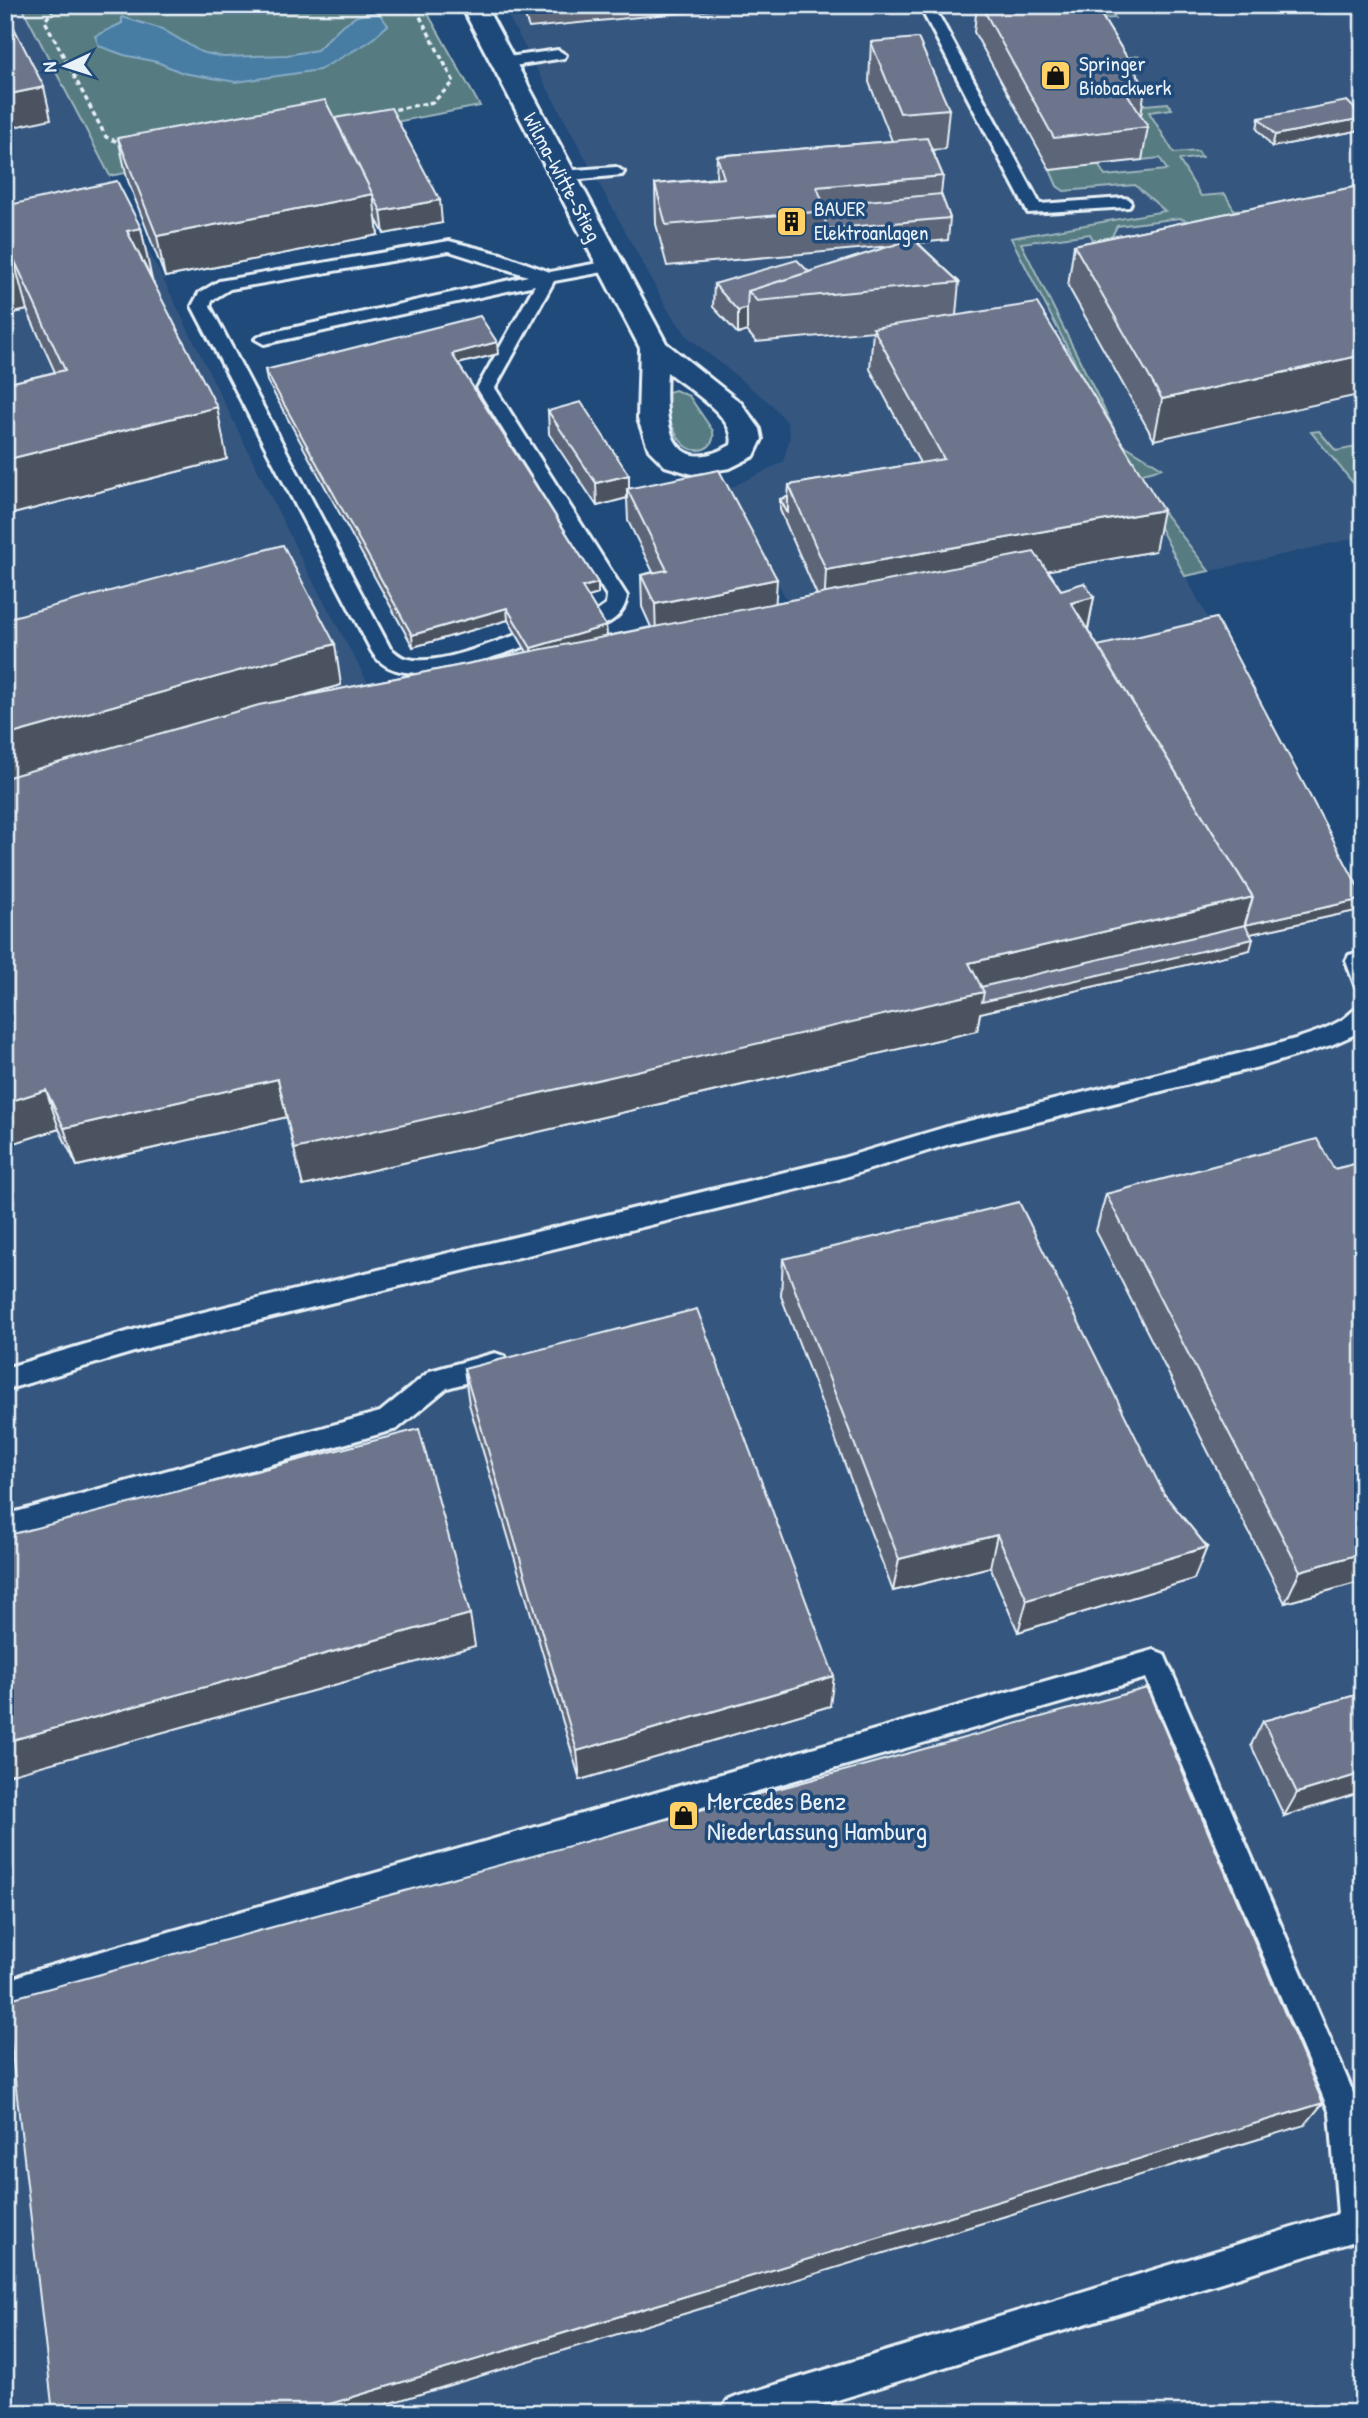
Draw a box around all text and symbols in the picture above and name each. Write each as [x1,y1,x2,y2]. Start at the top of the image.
north arrow [32,32,102,102]
place label: Springer Biobackwerk [1079,49,1172,102]
shop icon: Springer Biobackwerk [1039,59,1073,93]
text: N [36,61,62,73]
street label: Wilma-Witte-Stieg [516,107,609,246]
place label: BAUER Elektroanlagen [814,194,928,247]
building icon: BAUER Elektroanlagen [774,204,808,238]
place label: Mercedes Benz Niederlassung Hamburg [707,1783,927,1848]
shop icon: Mercedes Benz Niederlassung Hamburg [667,1799,701,1833]

